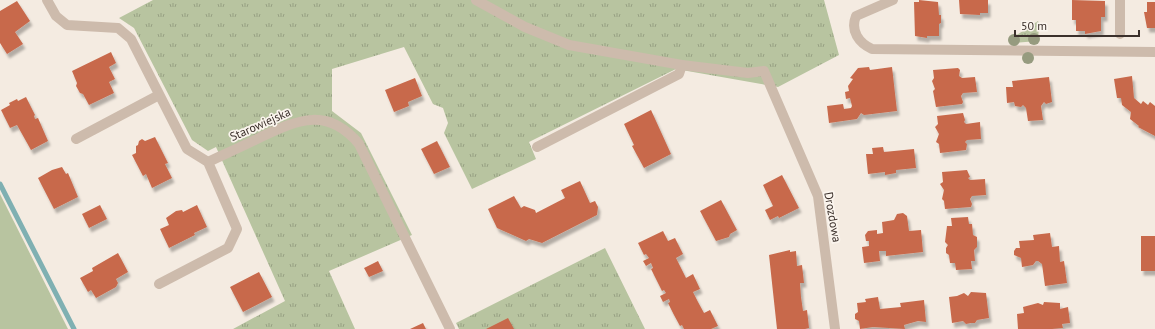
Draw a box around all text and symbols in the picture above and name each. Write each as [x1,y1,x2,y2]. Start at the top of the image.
scale bar [1015,12,1139,38]
text: 50 m [1021,18,1047,33]
street label: Starowiejska [227,104,293,144]
street label: Drozdowa [821,191,845,243]

